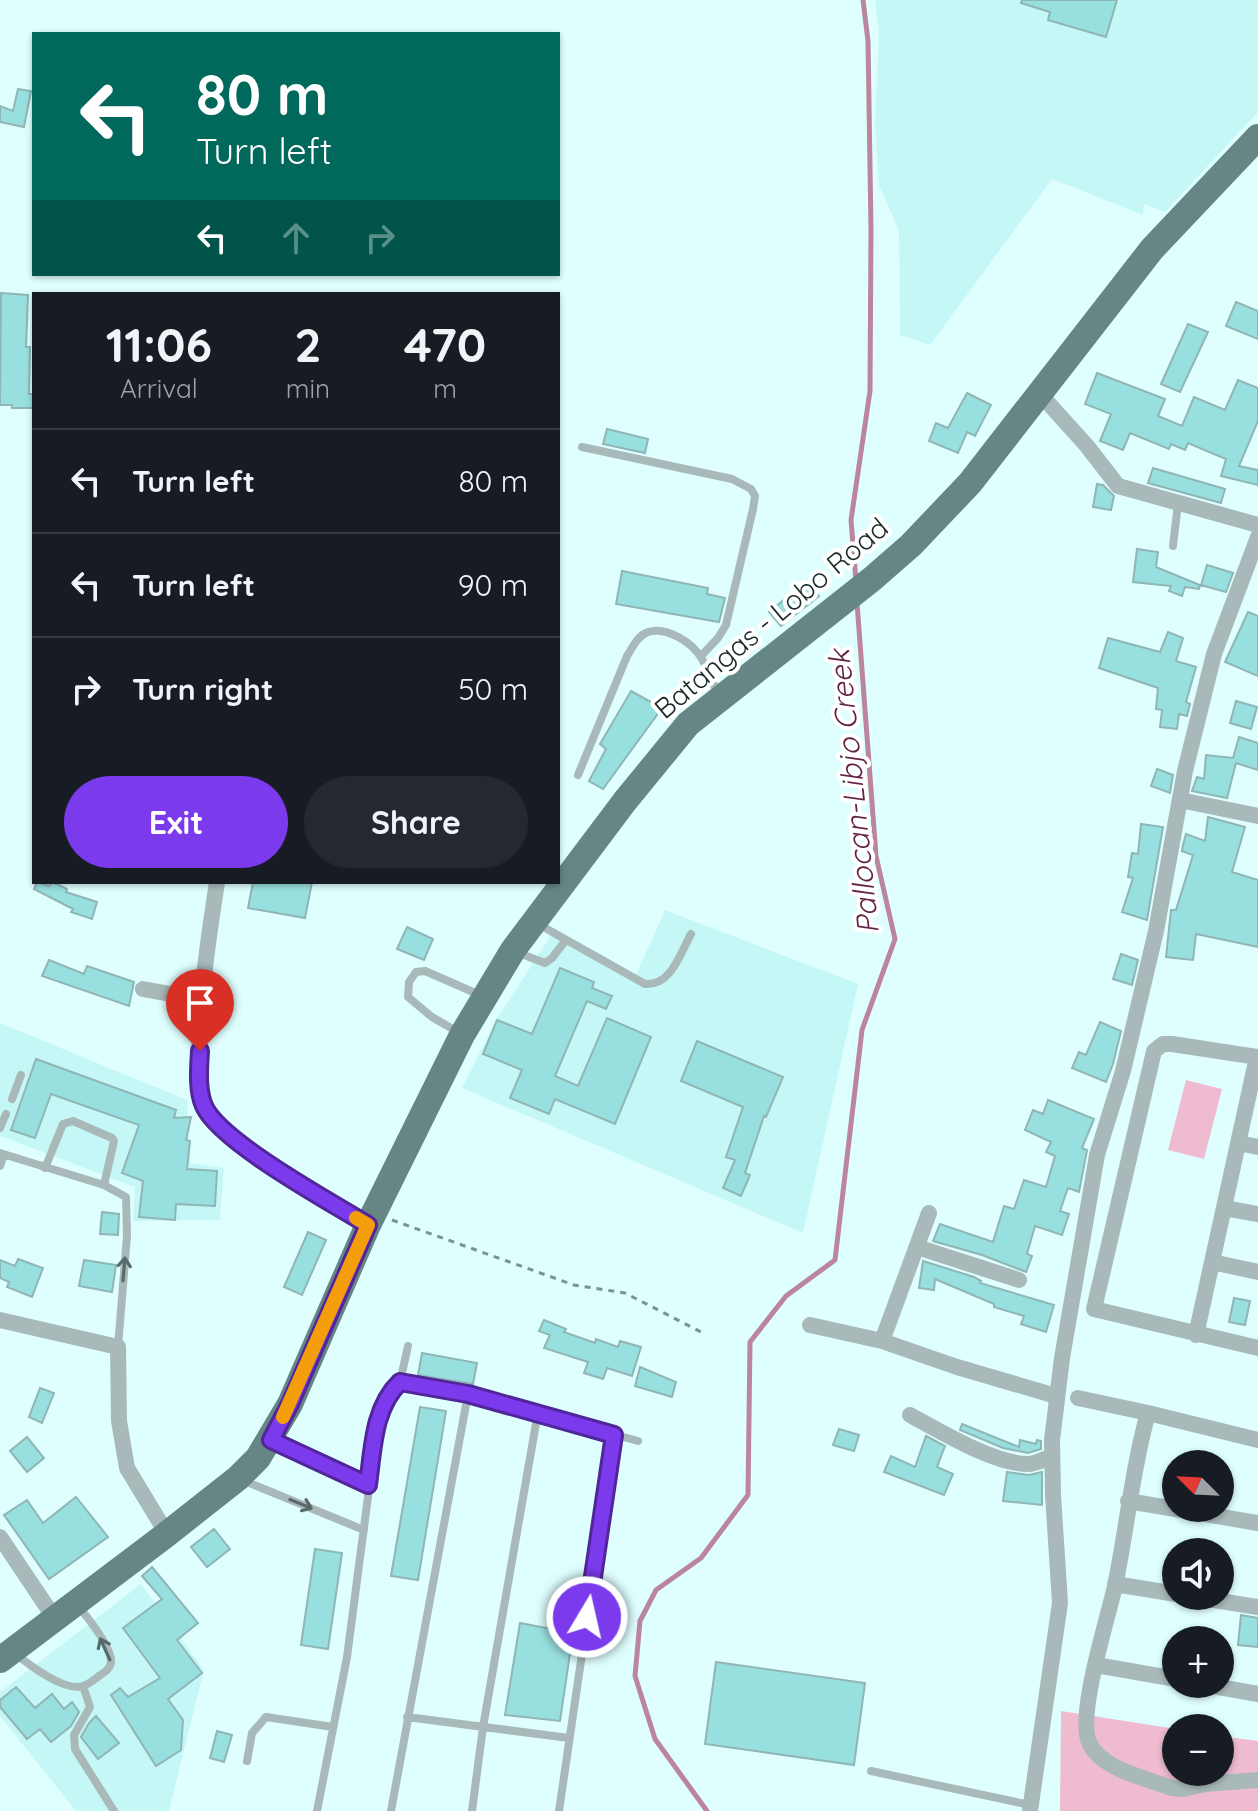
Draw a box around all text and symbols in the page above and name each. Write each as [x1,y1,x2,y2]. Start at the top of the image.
text: 80 m [196,59,328,129]
icon: left [64,64,168,168]
text: Turn left [196,128,332,173]
icon: left [190,216,234,260]
icon: ahead [274,216,318,260]
icon: right [358,216,402,260]
text: 11:06 [106,314,212,374]
text: 2 [294,314,322,374]
text: 470 [404,314,486,374]
text: Arrival [120,372,198,405]
text: min [286,372,330,405]
text: m [433,372,457,405]
icon: left [64,459,108,503]
text: Turn left [132,462,255,500]
text: 80 m [458,462,528,500]
street label: Batangas - Lobo Road [647,510,895,726]
icon: left [64,563,108,607]
text: Turn left [132,566,255,604]
text: 90 m [458,566,528,604]
water label: Pallocan-Libjo Creek [819,645,887,936]
icon: right [64,667,108,711]
text: Turn right [132,670,273,708]
text: 50 m [458,670,528,708]
button: Exit [64,776,288,868]
button: Share [304,776,528,868]
pin [166,969,234,1051]
icon: arrive [178,981,222,1025]
one-way arrow [117,1256,132,1283]
north arrow [1162,1450,1234,1522]
map controls [1162,1450,1234,1786]
one-way arrow [288,1498,313,1512]
button: sound [1162,1538,1234,1610]
position arrow [545,1575,629,1659]
button: + [1162,1626,1234,1698]
one-way arrow [97,1637,112,1661]
button: − [1162,1714,1234,1786]

